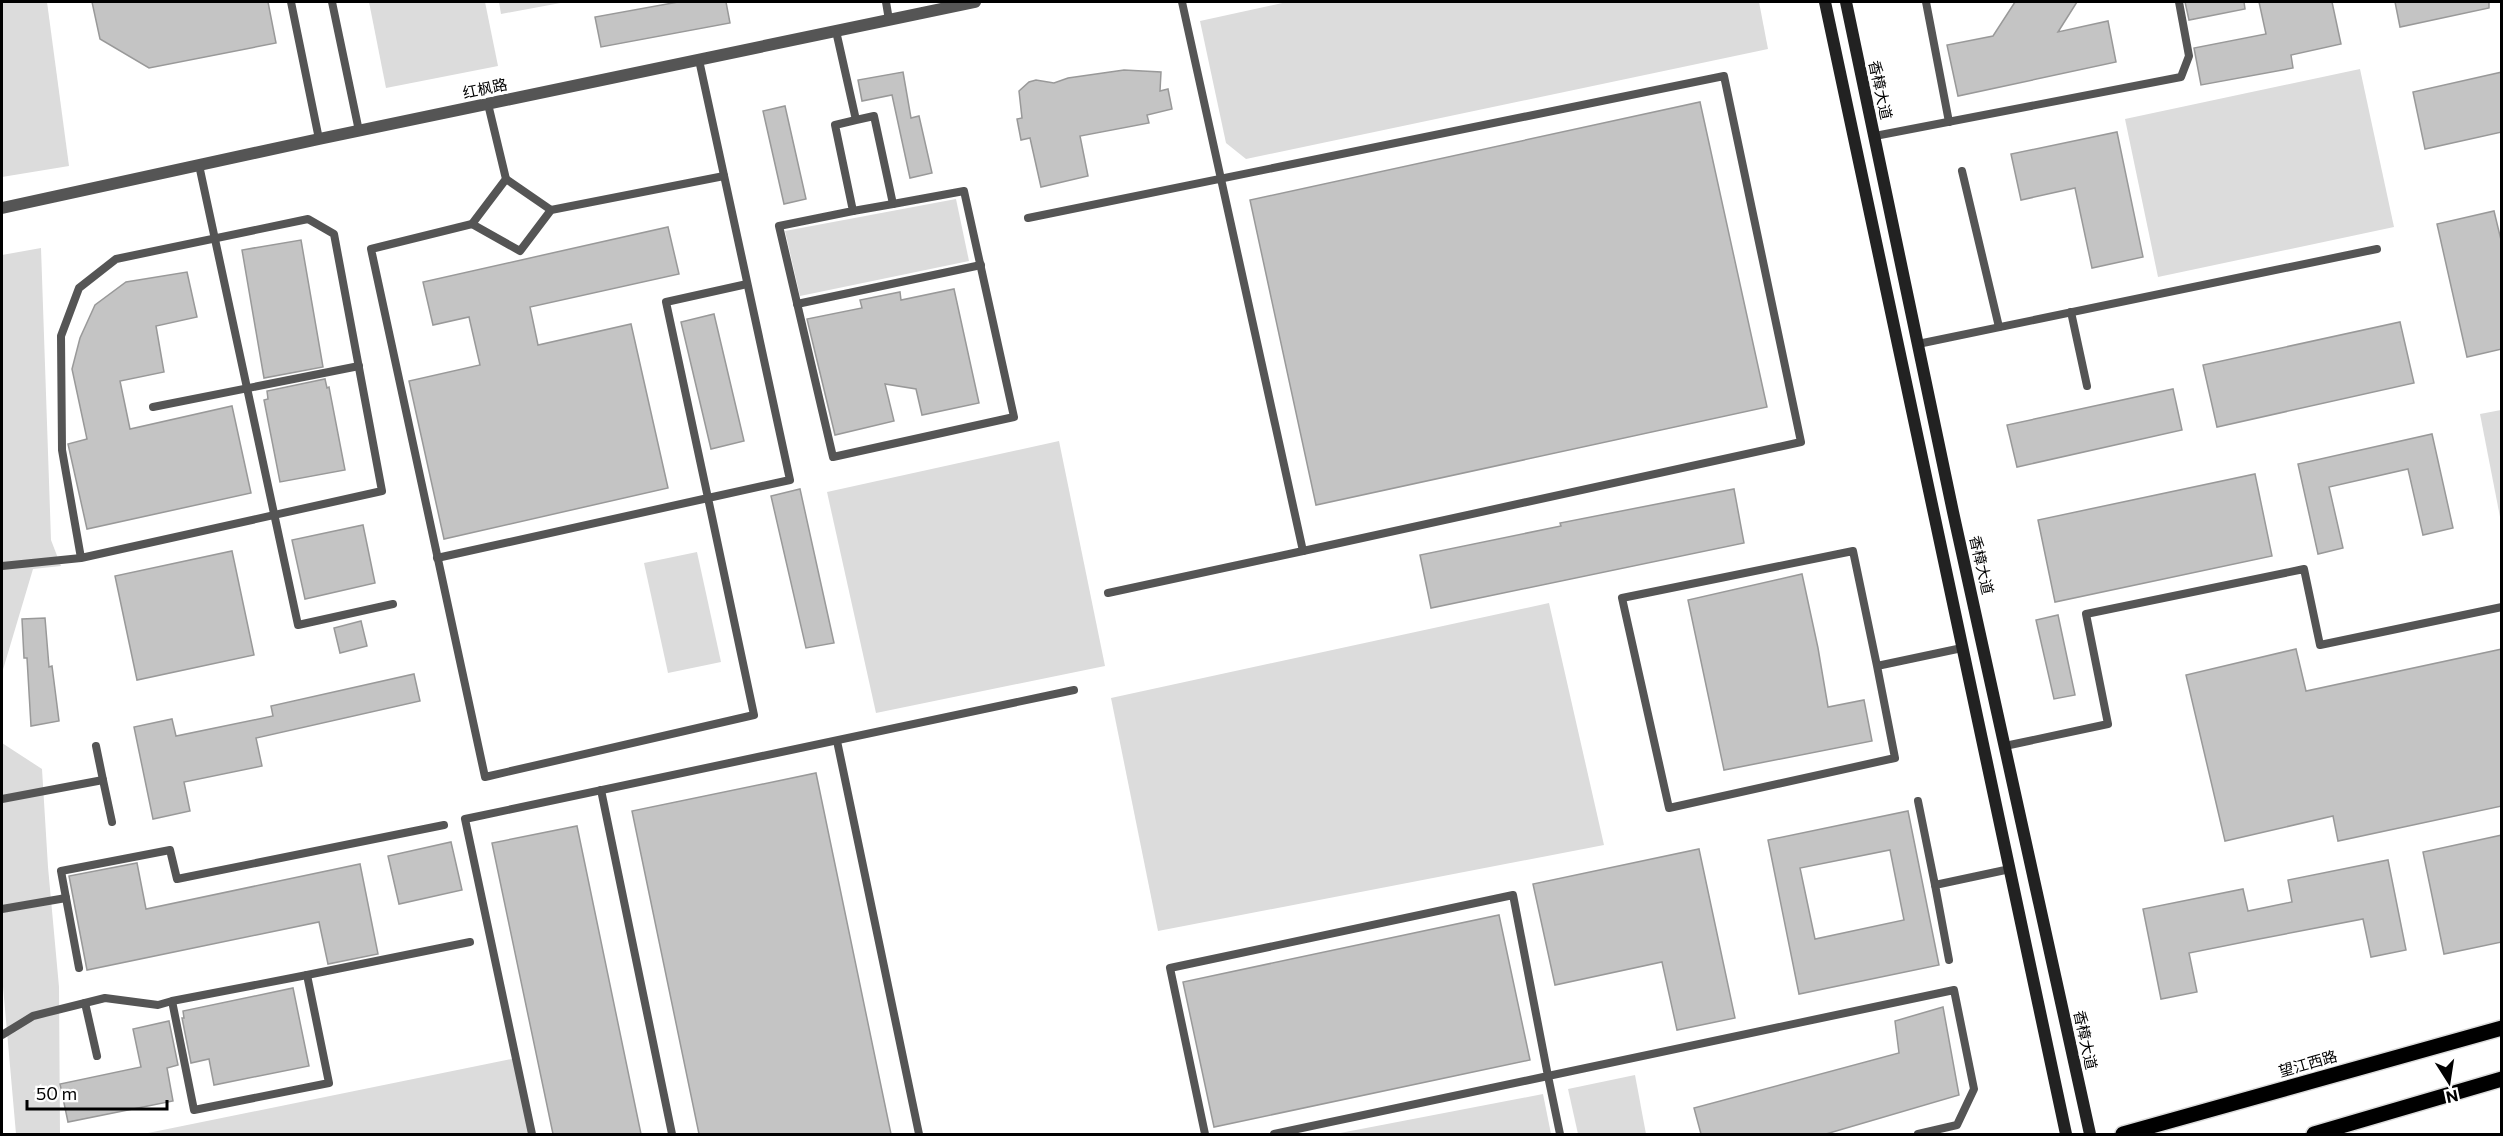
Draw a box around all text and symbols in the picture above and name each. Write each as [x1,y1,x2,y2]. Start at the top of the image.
street label: 香樟大道 [1866,59,1896,121]
street label: 红枫路 [461,75,509,102]
street label: 香樟大道 [1966,534,1997,596]
street label: 香樟大道 [2071,1009,2101,1071]
street label: 望江西路 [2276,1046,2339,1080]
north arrow [2419,1052,2479,1112]
scale bar [27,1073,166,1111]
text: 50 m [36,1082,77,1104]
text: N [2444,1087,2460,1108]

